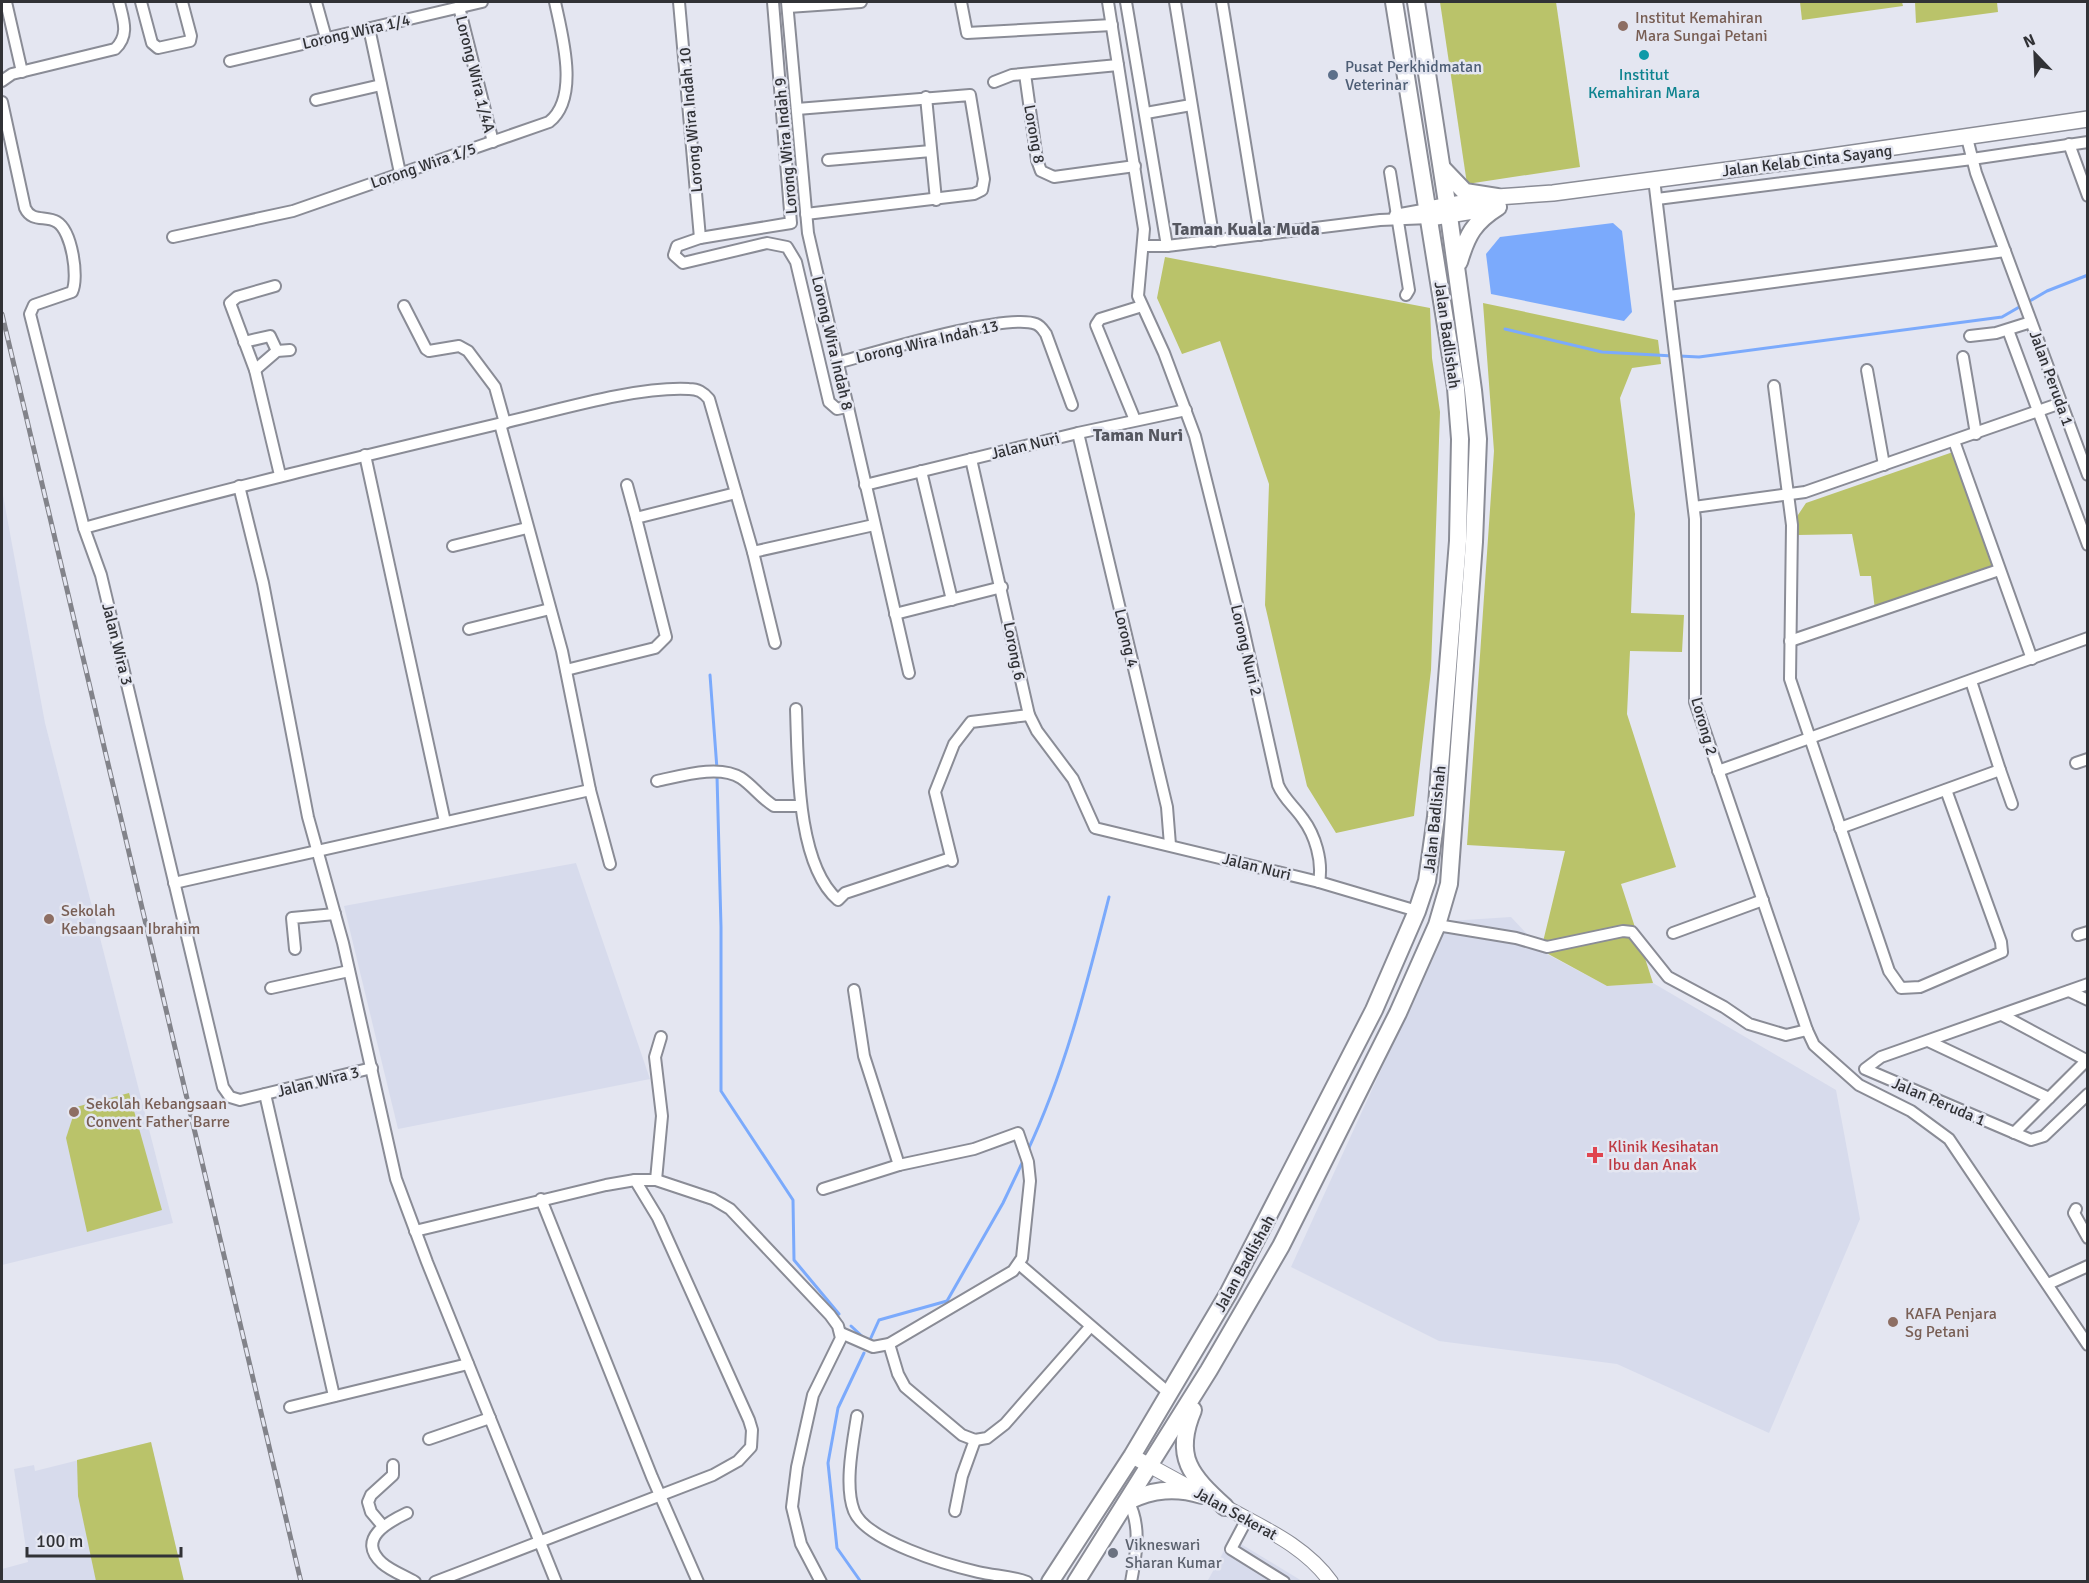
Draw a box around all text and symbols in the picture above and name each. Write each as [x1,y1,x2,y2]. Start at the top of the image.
place label: Institut Kemahiran Mara Sungai Petani [1635,8,1768,46]
street label: Lorong Wira 1/4 [300,10,413,54]
street label: Lorong Wira 1/4A [451,14,499,135]
marker: Institut Kemahiran Mara Sungai Petani [1616,19,1630,33]
north arrow [2005,24,2065,84]
text: N [2020,30,2039,52]
street label: Lorong Wira Indah 10 [675,46,707,193]
marker: Institut Kemahiran Mara [1637,48,1651,62]
place label: Pusat Perkhidmatan Veterinar [1345,57,1482,95]
place label: Institut Kemahiran Mara [1588,65,1700,103]
marker: Pusat Perkhidmatan Veterinar [1326,68,1340,82]
street label: Lorong Wira Indah 9 [770,77,802,215]
street label: Lorong 8 [1019,103,1049,165]
street label: Lorong Wira 1/5 [368,139,479,193]
street label: Jalan Kelab Cinta Sayang [1721,141,1893,181]
district label: Taman Kuala Muda [1172,218,1320,240]
street label: Lorong Wira Indah 8 [807,274,857,412]
street label: Jalan Badlishah [1430,280,1464,390]
street label: Lorong Wira Indah 13 [854,316,1000,368]
street label: Jalan Peruda 1 [2025,328,2078,429]
district label: Taman Nuri [1093,424,1183,446]
street label: Jalan Nuri [989,428,1062,464]
street label: Jalan Wira 3 [97,601,137,687]
street label: Lorong Nuri 2 [1226,603,1266,698]
street label: Lorong 4 [1110,607,1143,670]
street label: Lorong 6 [999,620,1030,682]
street label: Lorong 2 [1686,695,1722,758]
street label: Jalan Badlishah [1419,765,1451,874]
street label: Jalan Nuri [1220,849,1293,885]
place label: Sekolah Kebangsaan Ibrahim [61,901,200,939]
marker: Sekolah Kebangsaan Ibrahim [42,912,56,926]
street label: Jalan Wira 3 [275,1062,361,1102]
street label: Jalan Peruda 1 [1889,1073,1989,1131]
place label: Sekolah Kebangsaan Convent Father Barre [86,1094,230,1132]
marker: Sekolah Kebangsaan Convent Father Barre [67,1105,81,1119]
place label: Klinik Kesihatan Ibu dan Anak [1608,1137,1719,1175]
marker: Klinik Kesihatan Ibu dan Anak [1586,1146,1604,1164]
street label: Jalan Badlishah [1210,1212,1280,1315]
place label: KAFA Penjara Sg Petani [1905,1304,1997,1342]
marker: KAFA Penjara Sg Petani [1886,1315,1900,1329]
street label: Jalan Sekerat [1190,1483,1281,1545]
scale bar [27,1520,182,1558]
text: 100 m [36,1530,83,1552]
place label: Vikneswari Sharan Kumar [1125,1535,1222,1573]
marker: Vikneswari Sharan Kumar [1106,1546,1120,1560]

